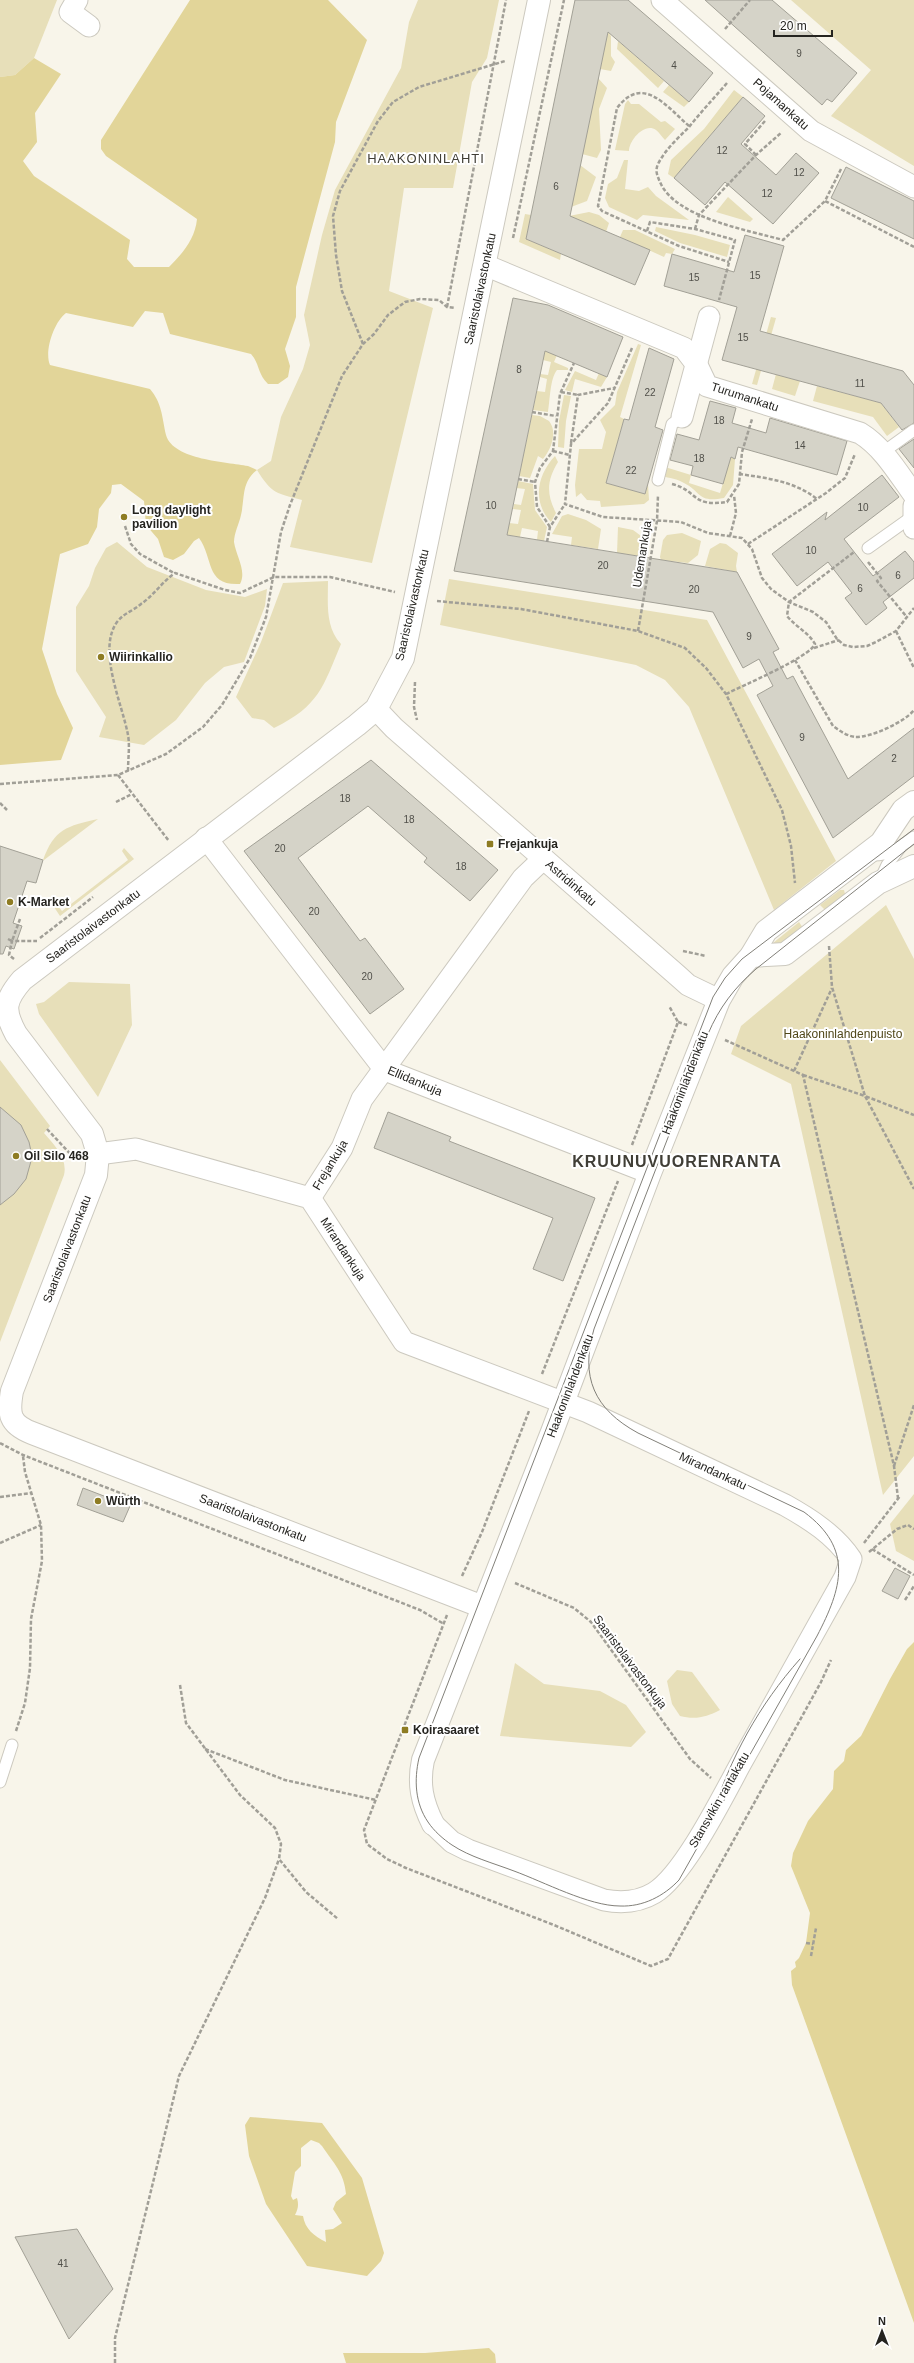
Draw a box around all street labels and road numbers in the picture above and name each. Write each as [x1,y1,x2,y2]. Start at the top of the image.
street label: Pojamankatu [750,75,812,133]
street label: Saaristolaivastonkatu [461,232,499,346]
street label: Turumankatu [709,379,781,415]
street label: Udemankuja [630,519,654,588]
street label: Saaristolaivastonkatu [392,548,432,662]
street label: Astridinkatu [543,857,599,909]
street label: Saaristolaivastonkatu [43,886,143,966]
street label: Haakoninlahdenkatu [659,1029,711,1137]
street label: Ellidankuja [386,1063,445,1099]
street label: Frejankuja [310,1137,351,1193]
street label: Saaristolaivastonkatu [40,1193,94,1305]
street label: Mirandankuja [318,1215,369,1283]
street label: Haakoninlahdenkatu [544,1332,596,1440]
street label: Mirandankatu [677,1449,749,1493]
street label: Saaristolaivastonkatu [197,1491,309,1545]
street label: Saaristolaivastonkuja [590,1613,670,1712]
street label: Stansvikin rantakatu [686,1750,752,1850]

